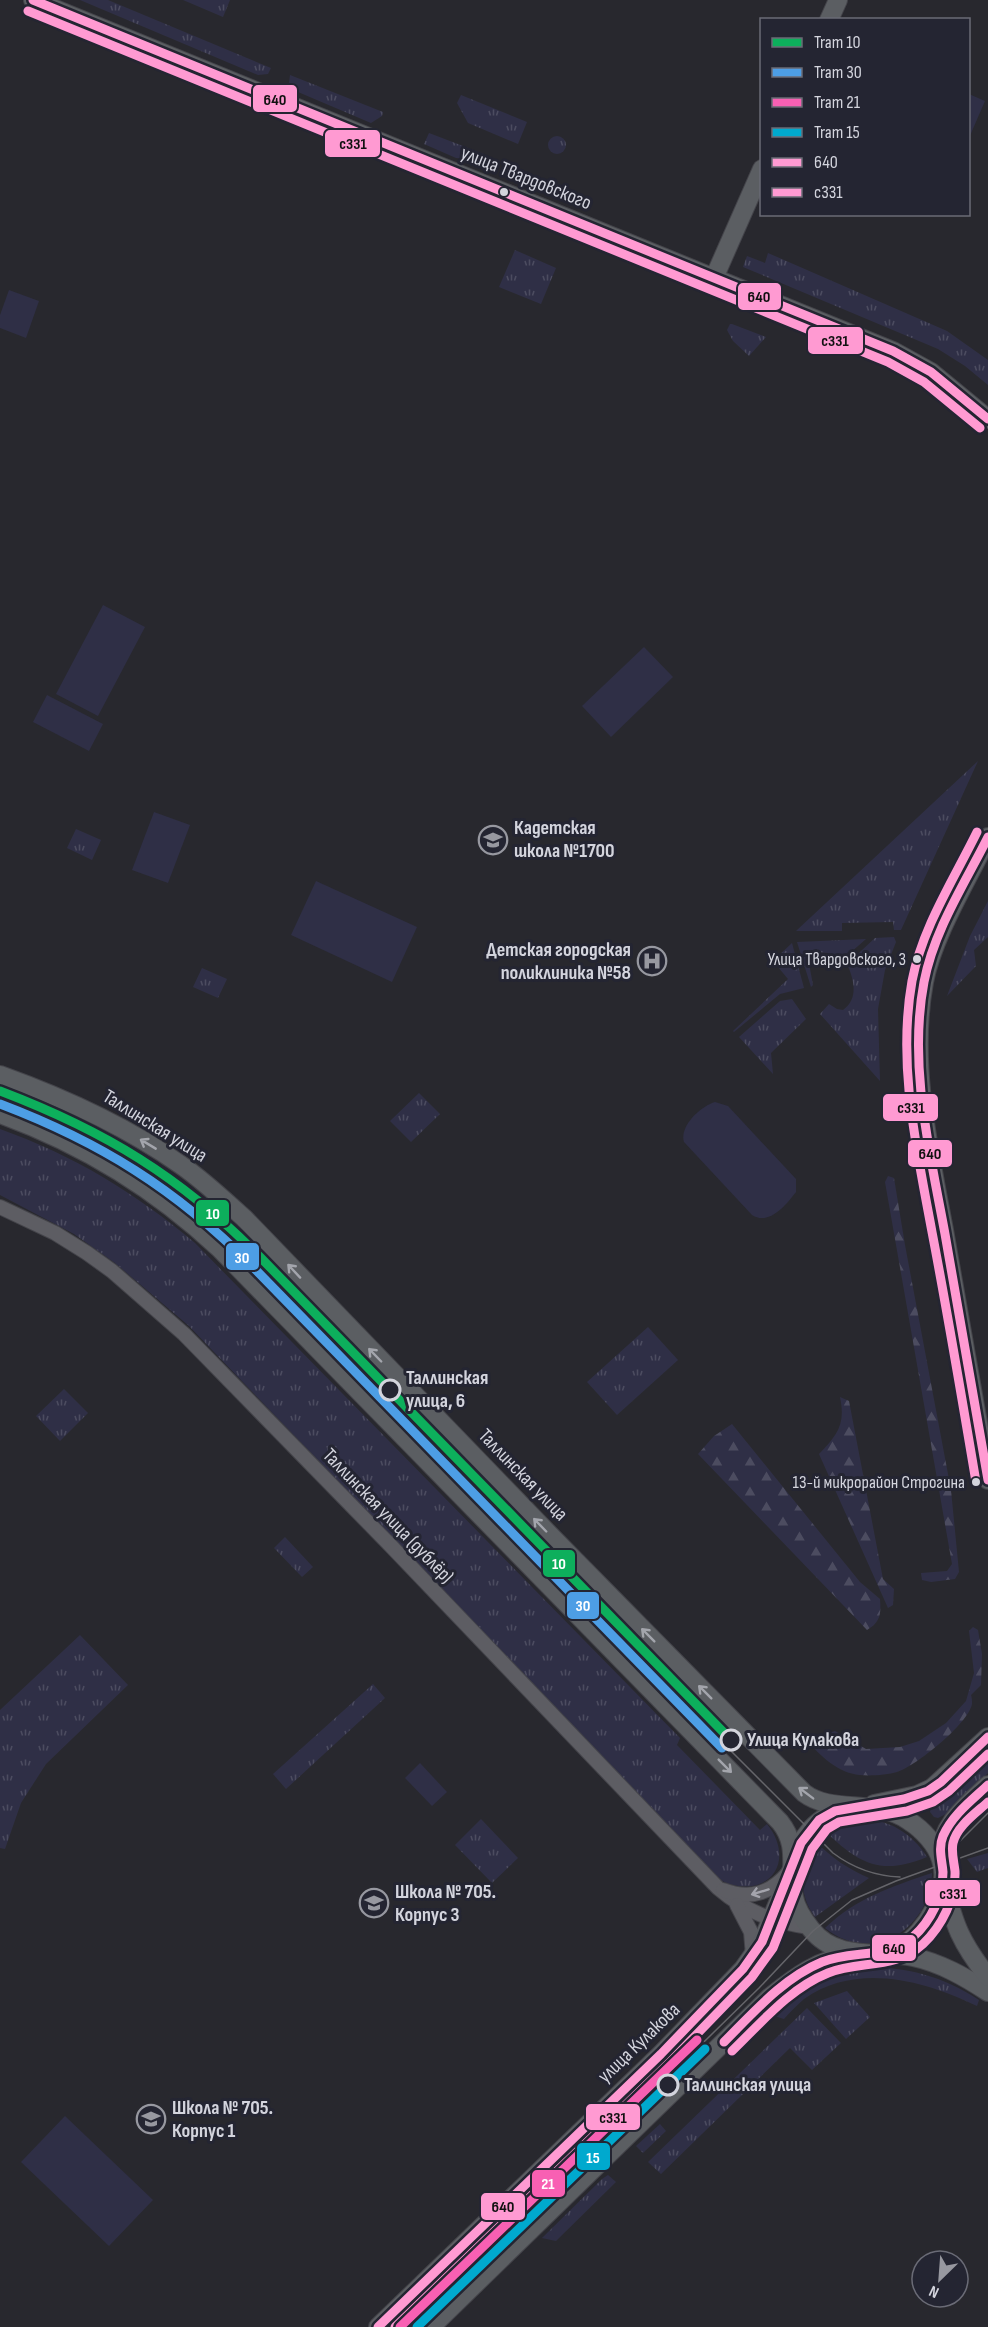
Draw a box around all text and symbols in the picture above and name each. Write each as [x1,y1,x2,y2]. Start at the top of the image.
legend [760,18,970,216]
text: Tram 10 [814,32,861,53]
text: Tram 30 [814,62,862,83]
line badge: 640 [252,84,298,113]
text: 640 [264,91,286,110]
text: Tram 21 [814,92,861,113]
text: Tram 15 [814,122,860,143]
line badge: с331 [324,129,381,158]
text: с331 [339,135,367,154]
street label: улица Твардовского [457,141,595,215]
text: 640 [814,152,838,173]
text: с331 [814,182,843,203]
unlabelled marker [498,186,510,198]
line badge: 640 [737,282,782,311]
text: 640 [748,288,770,307]
line badge: с331 [807,326,864,355]
text: с331 [821,332,849,351]
place label: Кадетская школа №1700 [514,816,615,863]
school or university icon: Кадетская школа №1700 [477,824,509,856]
place label: Детская городская поликлиника №58 [486,938,631,985]
hospital icon: Детская городская поликлиника №58 [636,945,668,977]
place label: Улица Твардовского, 3 [768,949,906,970]
marker: Улица Твардовского, 3 [911,953,923,965]
street label: Таллинская улица [98,1084,212,1168]
line badge: с331 [882,1093,939,1122]
text: с331 [897,1099,925,1118]
one-way arrow [140,1137,157,1149]
line badge: 640 [907,1139,953,1168]
text: 640 [919,1145,941,1164]
line badge: 10 [195,1199,230,1227]
text: 10 [206,1205,220,1224]
line badge: 30 [225,1242,260,1271]
text: 30 [235,1249,249,1268]
one-way arrow [288,1264,302,1279]
one-way arrow [368,1348,383,1363]
place label: Таллинская улица, 6 [406,1366,488,1413]
marker: Таллинская улица, 6 [379,1379,401,1401]
street label: Таллинская улица [473,1424,573,1526]
street label: Таллинская улица (дублёр) [318,1444,458,1588]
place label: 13-й микрорайон Строгина [793,1472,965,1493]
marker: 13-й микрорайон Строгина [970,1476,982,1488]
one-way arrow [533,1518,547,1533]
line badge: 10 [542,1549,576,1578]
text: 10 [552,1555,566,1574]
line badge: 30 [566,1591,600,1620]
text: 30 [576,1597,590,1616]
one-way arrow [641,1627,655,1642]
one-way arrow [697,1685,712,1700]
place label: Улица Кулакова [747,1728,859,1752]
marker: Улица Кулакова [720,1729,742,1751]
one-way arrow [718,1759,732,1774]
one-way arrow [798,1787,814,1800]
line badge: с331 [924,1879,981,1907]
place label: Школа № 705. Корпус 3 [395,1880,496,1927]
text: с331 [939,1885,967,1904]
school or university icon: Школа № 705. Корпус 3 [358,1887,390,1919]
one-way arrow [751,1887,770,1898]
line badge: 640 [871,1934,917,1962]
text: 640 [883,1940,905,1959]
street label: улица Кулакова [593,1998,685,2088]
place label: Таллинская улица [684,2073,811,2097]
marker: Таллинская улица [657,2074,679,2096]
place label: Школа № 705. Корпус 1 [172,2096,273,2143]
school or university icon: Школа № 705. Корпус 1 [135,2103,167,2135]
line badge: с331 [585,2103,641,2131]
text: с331 [599,2109,627,2128]
line badge: 15 [576,2142,611,2171]
text: 15 [586,2149,600,2168]
line badge: 21 [531,2169,566,2198]
text: 21 [541,2175,555,2194]
line badge: 640 [480,2192,526,2221]
text: 640 [492,2198,514,2217]
north arrow [910,2249,970,2309]
text: N [926,2281,942,2302]

